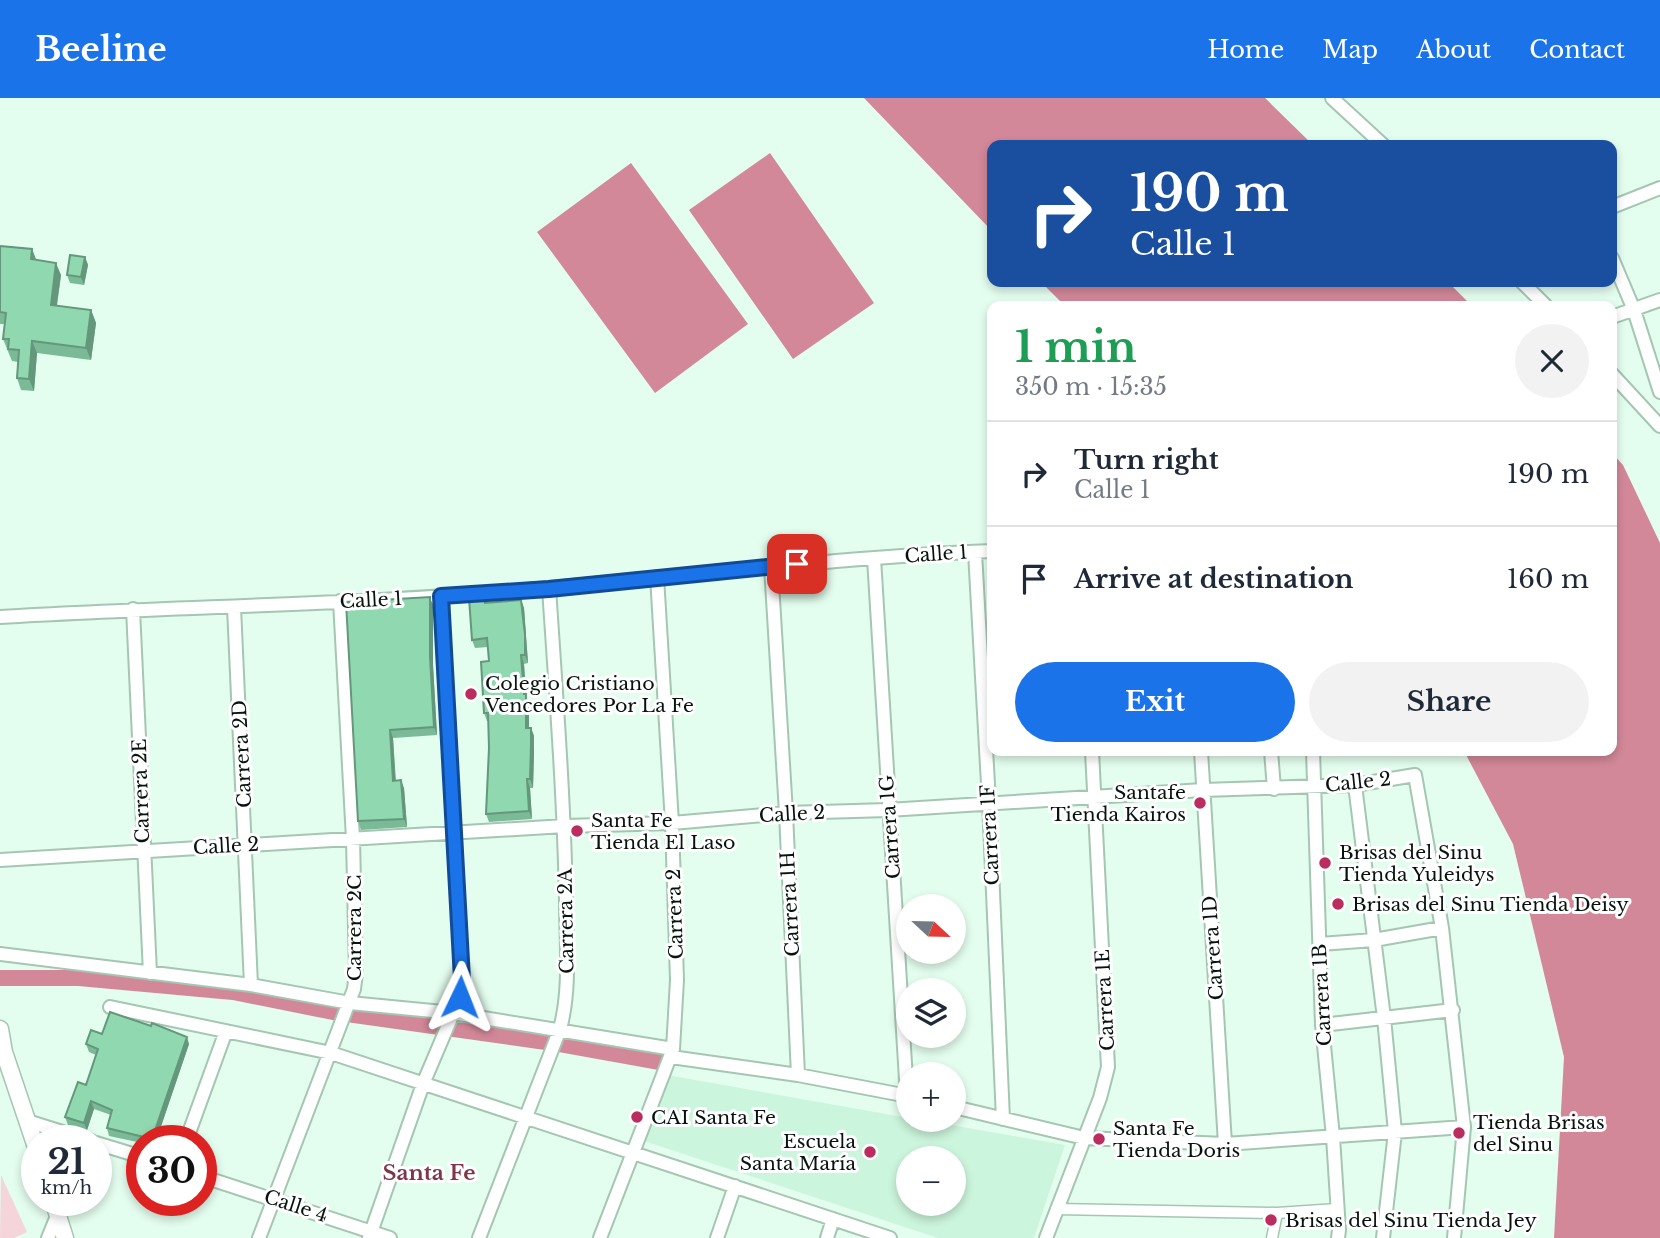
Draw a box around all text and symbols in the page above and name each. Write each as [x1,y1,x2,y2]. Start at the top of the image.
text: Beeline [35,29,167,70]
text: Home [1208,35,1284,64]
text: Map [1322,35,1378,64]
text: About [1416,35,1491,64]
text: Contact [1529,35,1625,64]
text: 190 m [1130,163,1289,224]
icon: right [1015,168,1106,259]
text: Calle 1 [1130,224,1236,264]
text: 1 min [1015,321,1137,373]
button: close [1515,324,1589,398]
text: 350 m · 15:35 [1015,373,1167,401]
text: Turn right [1074,444,1219,476]
icon: right [1015,455,1053,493]
text: 190 m [1507,458,1589,490]
text: Calle 1 [1074,476,1150,504]
pin [767,534,827,594]
street label: Calle 1 [904,540,968,568]
icon: arrive [778,545,816,583]
icon: arrive [1015,560,1053,598]
text: Arrive at destination [1074,563,1354,595]
text: 160 m [1507,563,1589,595]
street label: Calle 1 [339,587,403,613]
button: Exit [1015,662,1295,742]
button: Share [1309,662,1589,742]
place label: Colegio Cristiano Vencedores Por La Fe [484,672,694,717]
marker: Colegio Cristiano Vencedores Por La Fe [463,686,479,702]
street label: Carrera 2D [228,700,256,808]
street label: Carrera 2E [128,738,154,844]
street label: Calle 2 [1324,767,1392,797]
street label: Carrera 1G [875,774,905,880]
place label: Santafe Tienda Kairos [1051,781,1186,826]
street label: Carrera 1F [976,784,1004,886]
marker: Santafe Tienda Kairos [1192,795,1208,811]
street label: Calle 2 [758,801,826,827]
place label: Santa Fe Tienda El Laso [591,809,736,854]
marker: Santa Fe Tienda El Laso [569,823,585,839]
street label: Calle 2 [192,833,260,859]
place label: Brisas del Sinu Tienda Yuleidys [1339,841,1494,886]
street label: Carrera 1H [776,851,804,957]
marker: Brisas del Sinu Tienda Yuleidys [1317,855,1333,871]
street label: Carrera 2A [554,868,578,974]
street label: Carrera 2 [662,868,688,960]
street label: Carrera 2C [343,875,366,981]
place label: Brisas del Sinu Tienda Deisy [1352,893,1629,916]
north arrow [896,894,966,964]
map controls [896,894,966,1216]
street label: Carrera 1D [1198,895,1228,1001]
marker: Brisas del Sinu Tienda Deisy [1330,896,1346,912]
street label: Carrera 1B [1308,943,1336,1047]
street label: Carrera 1E [1091,949,1119,1051]
position arrow [423,960,497,1034]
button: layers [896,978,966,1048]
button: + [896,1062,966,1132]
place label: CAI Santa Fe [651,1106,776,1129]
marker: CAI Santa Fe [629,1109,645,1125]
place label: Tienda Brisas del Sinu [1473,1111,1605,1156]
place label: Santa Fe Tienda Doris [1113,1117,1240,1162]
speed limit sign: 30 [126,1125,217,1216]
marker: Tienda Brisas del Sinu [1451,1125,1467,1141]
place label: Escuela Santa María [740,1130,856,1175]
marker: Santa Fe Tienda Doris [1091,1131,1107,1147]
text: 21 [47,1140,86,1183]
marker: Escuela Santa María [862,1144,878,1160]
button: − [896,1146,966,1216]
district label: Santa Fe [383,1160,475,1186]
text: km/h [41,1177,92,1199]
street label: Calle 4 [261,1185,331,1227]
place label: Brisas del Sinu Tienda Jey [1285,1209,1537,1232]
marker: Brisas del Sinu Tienda Jey [1263,1212,1279,1228]

